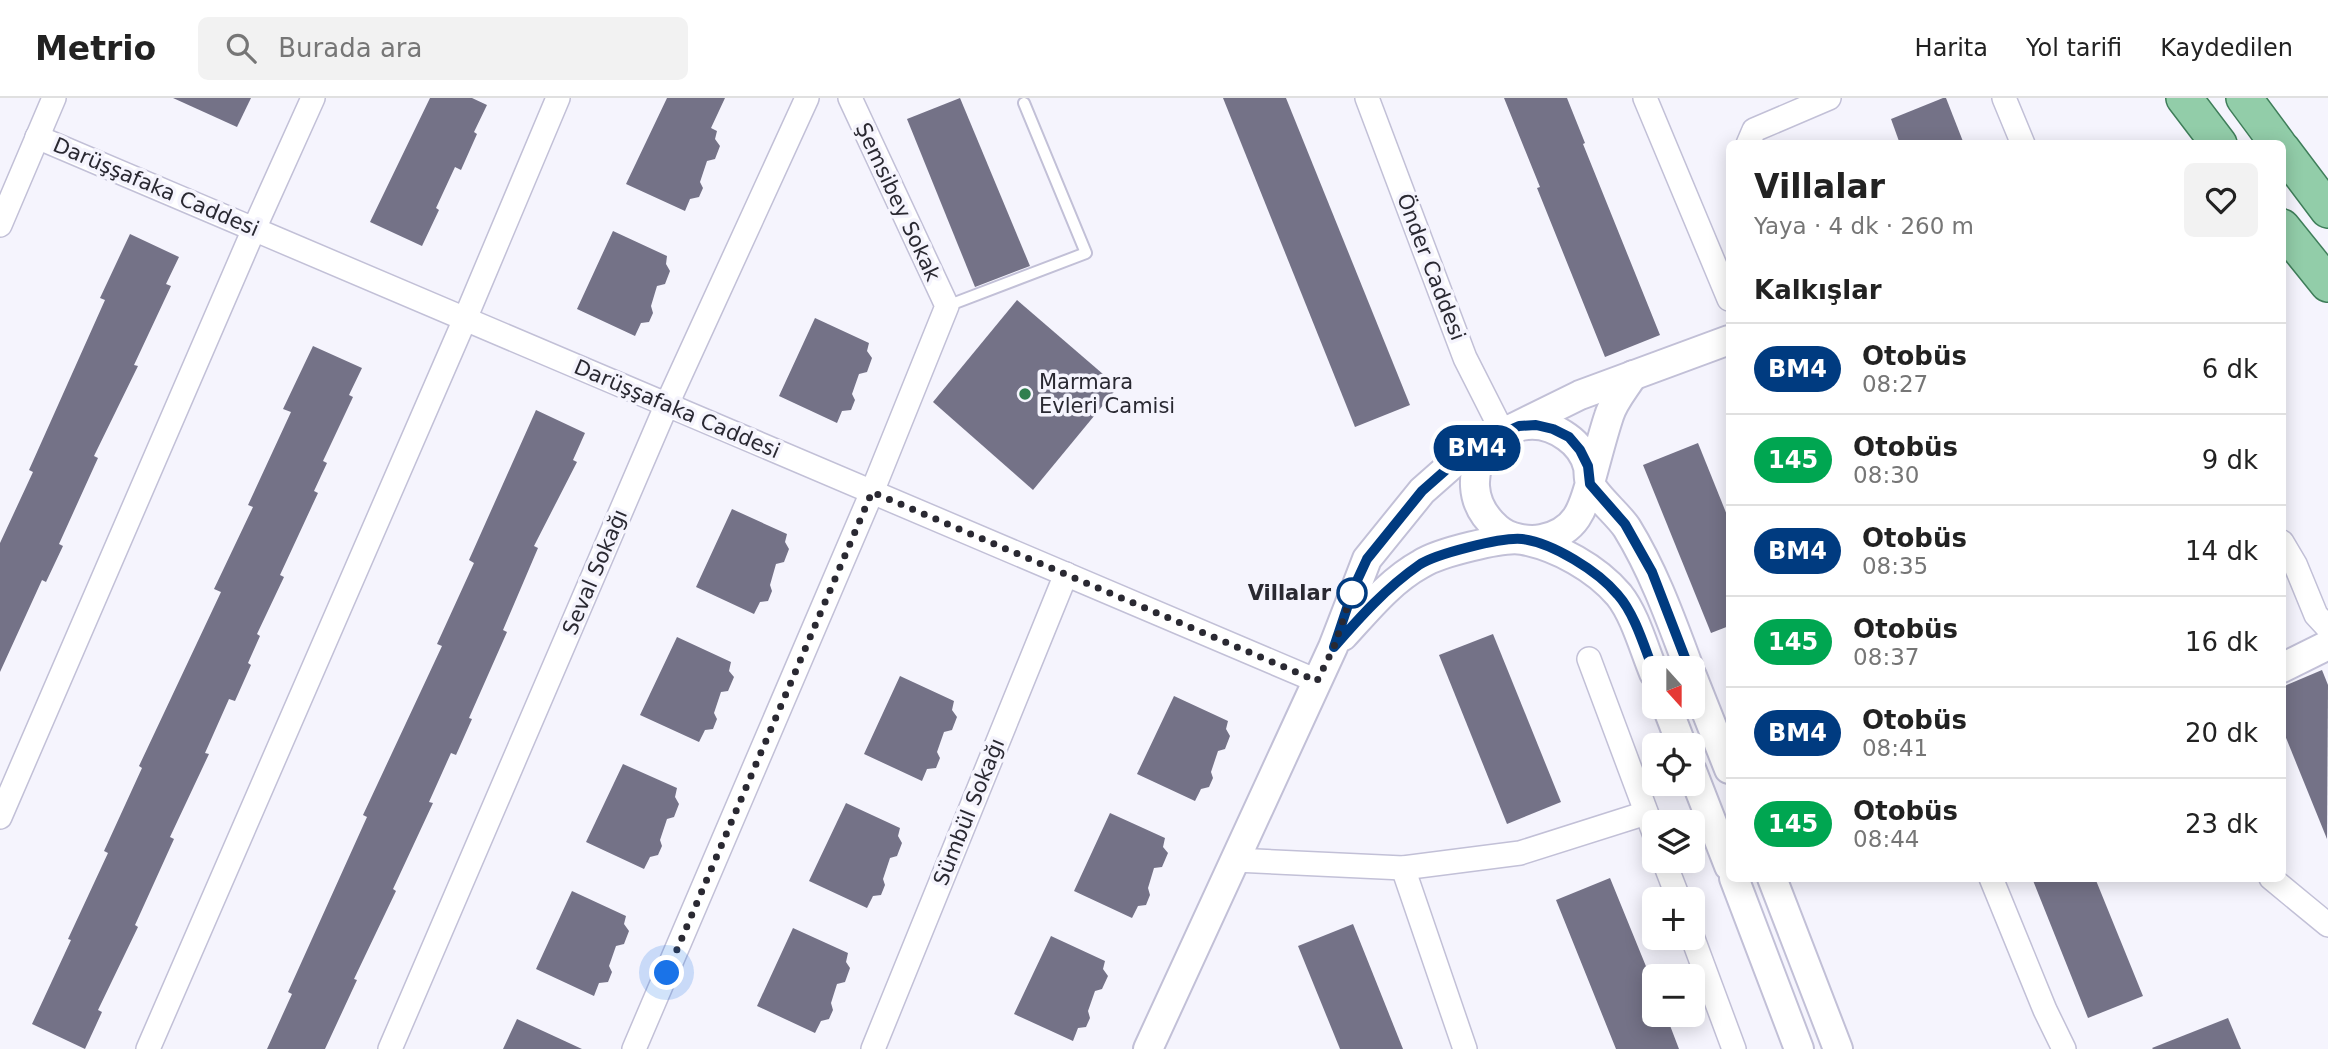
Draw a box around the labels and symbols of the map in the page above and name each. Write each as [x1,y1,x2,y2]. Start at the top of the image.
street label: Şemsibey Sokak [851,119,946,286]
street label: Darüşşafaka Caddesi [49,133,263,241]
street label: Önder Caddesi [1392,190,1471,344]
street label: Darüşşafaka Caddesi [570,355,784,463]
place label: Marmara Evleri Camisi [1039,370,1175,418]
marker: Marmara Evleri Camisi [1017,386,1033,402]
line badge: BM4 [1437,425,1517,471]
street label: Seval Sokağı [558,506,632,638]
marker: Villalar [1337,578,1367,608]
place label: Villalar [1248,581,1332,605]
north arrow [1642,656,1704,719]
street label: Sümbül Sokağı [929,735,1009,889]
your location [649,955,684,990]

